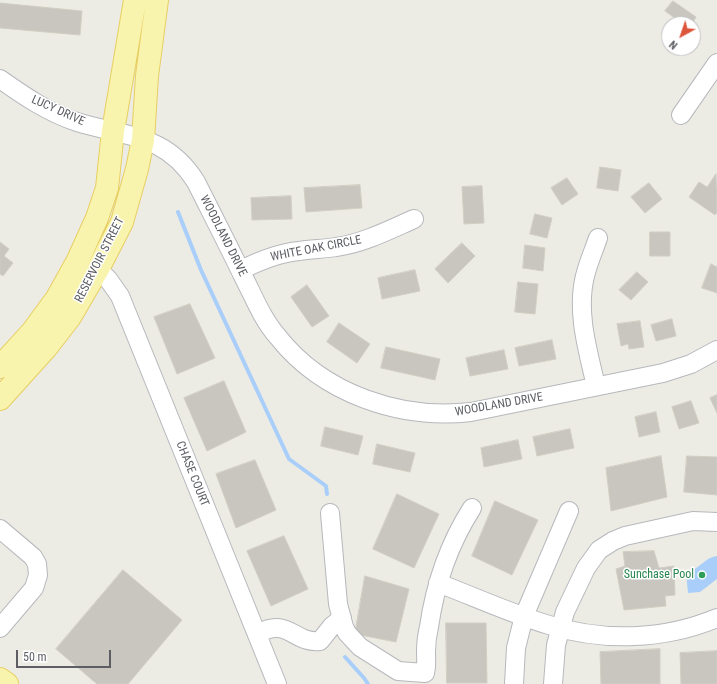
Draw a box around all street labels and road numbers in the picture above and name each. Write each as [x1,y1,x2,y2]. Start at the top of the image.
street label: LUCY DRIVE [29,93,87,129]
street label: WOODLAND DRIVE [196,193,250,279]
street label: RESERVOIR STREET [72,215,128,305]
street label: WHITE OAK CIRCLE [269,233,363,265]
street label: WOODLAND DRIVE [454,390,544,420]
street label: CHASE COURT [172,439,212,509]

